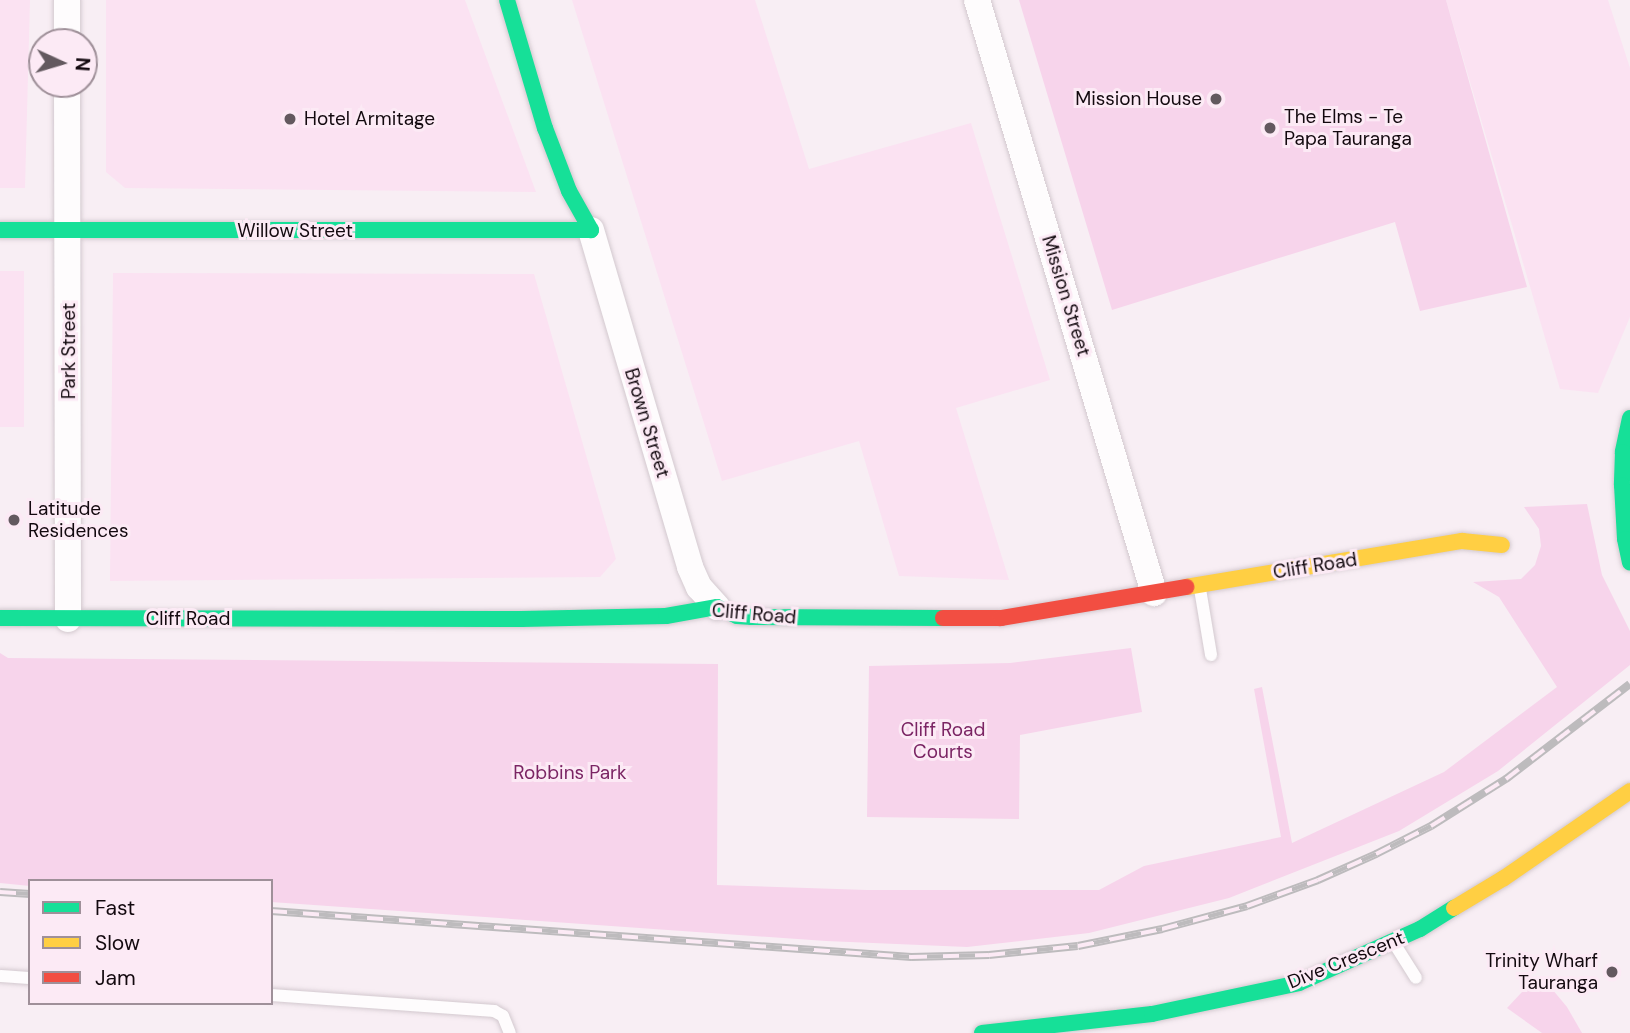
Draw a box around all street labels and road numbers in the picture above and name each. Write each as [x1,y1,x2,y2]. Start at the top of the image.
street label: Willow Street [237,220,353,242]
street label: Mission Street [1037,233,1095,359]
street label: Park Street [58,303,80,399]
street label: Brown Street [620,365,674,481]
street label: Cliff Road [1271,548,1359,584]
street label: Cliff Road [711,599,797,629]
street label: Cliff Road [146,608,230,630]
street label: Dive Crescent [1284,926,1408,994]

